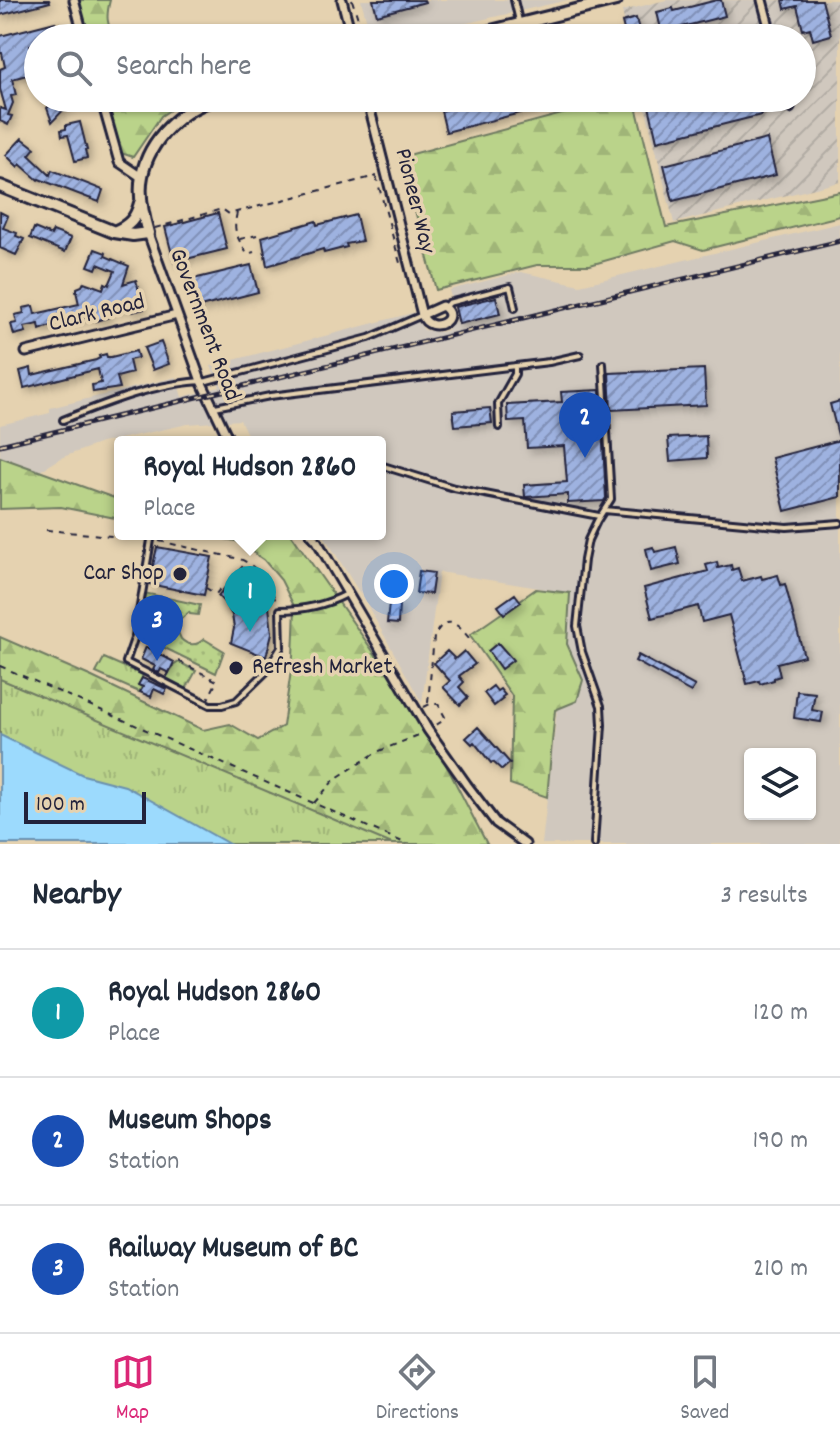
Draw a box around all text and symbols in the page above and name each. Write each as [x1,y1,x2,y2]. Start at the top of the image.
search box [24,24,816,112]
icon: search [52,46,96,90]
text: Search here [116,47,252,90]
street label: Pioneer Way [385,145,444,258]
street label: Government Road [159,244,249,406]
street label: Clark Road [45,286,149,342]
pin: 2 [559,392,611,458]
popup [114,436,386,540]
text: Royal Hudson 2860 [143,448,357,491]
text: Place [143,491,195,528]
place label: Car Shop [83,557,164,591]
your location [374,564,414,604]
marker: Car Shop [171,565,189,583]
pin: 1 [224,566,276,632]
pin: 3 [131,595,183,661]
place label: Refresh Market [252,651,392,685]
marker: Refresh Market [227,659,245,677]
map controls [744,748,816,820]
button: layers [744,748,816,820]
scale bar [24,788,146,824]
text: 100 m [36,790,85,821]
text: Nearby [32,872,121,921]
text: 3 results [721,878,808,915]
text: Royal Hudson 2860 [108,973,321,1016]
text: 1 [55,995,61,1032]
text: 120 m [753,995,808,1032]
text: Place [108,1016,160,1053]
text: Museum Shops [108,1101,272,1144]
text: 2 [52,1123,64,1160]
text: 190 m [752,1123,808,1160]
text: Station [108,1144,179,1181]
text: Railway Museum of BC [108,1229,358,1272]
text: 3 [52,1251,64,1288]
text: 210 m [753,1251,808,1288]
text: Station [108,1272,179,1309]
tab: Map [111,1350,155,1429]
tab: Directions [376,1350,459,1429]
tab: Saved [680,1350,729,1429]

